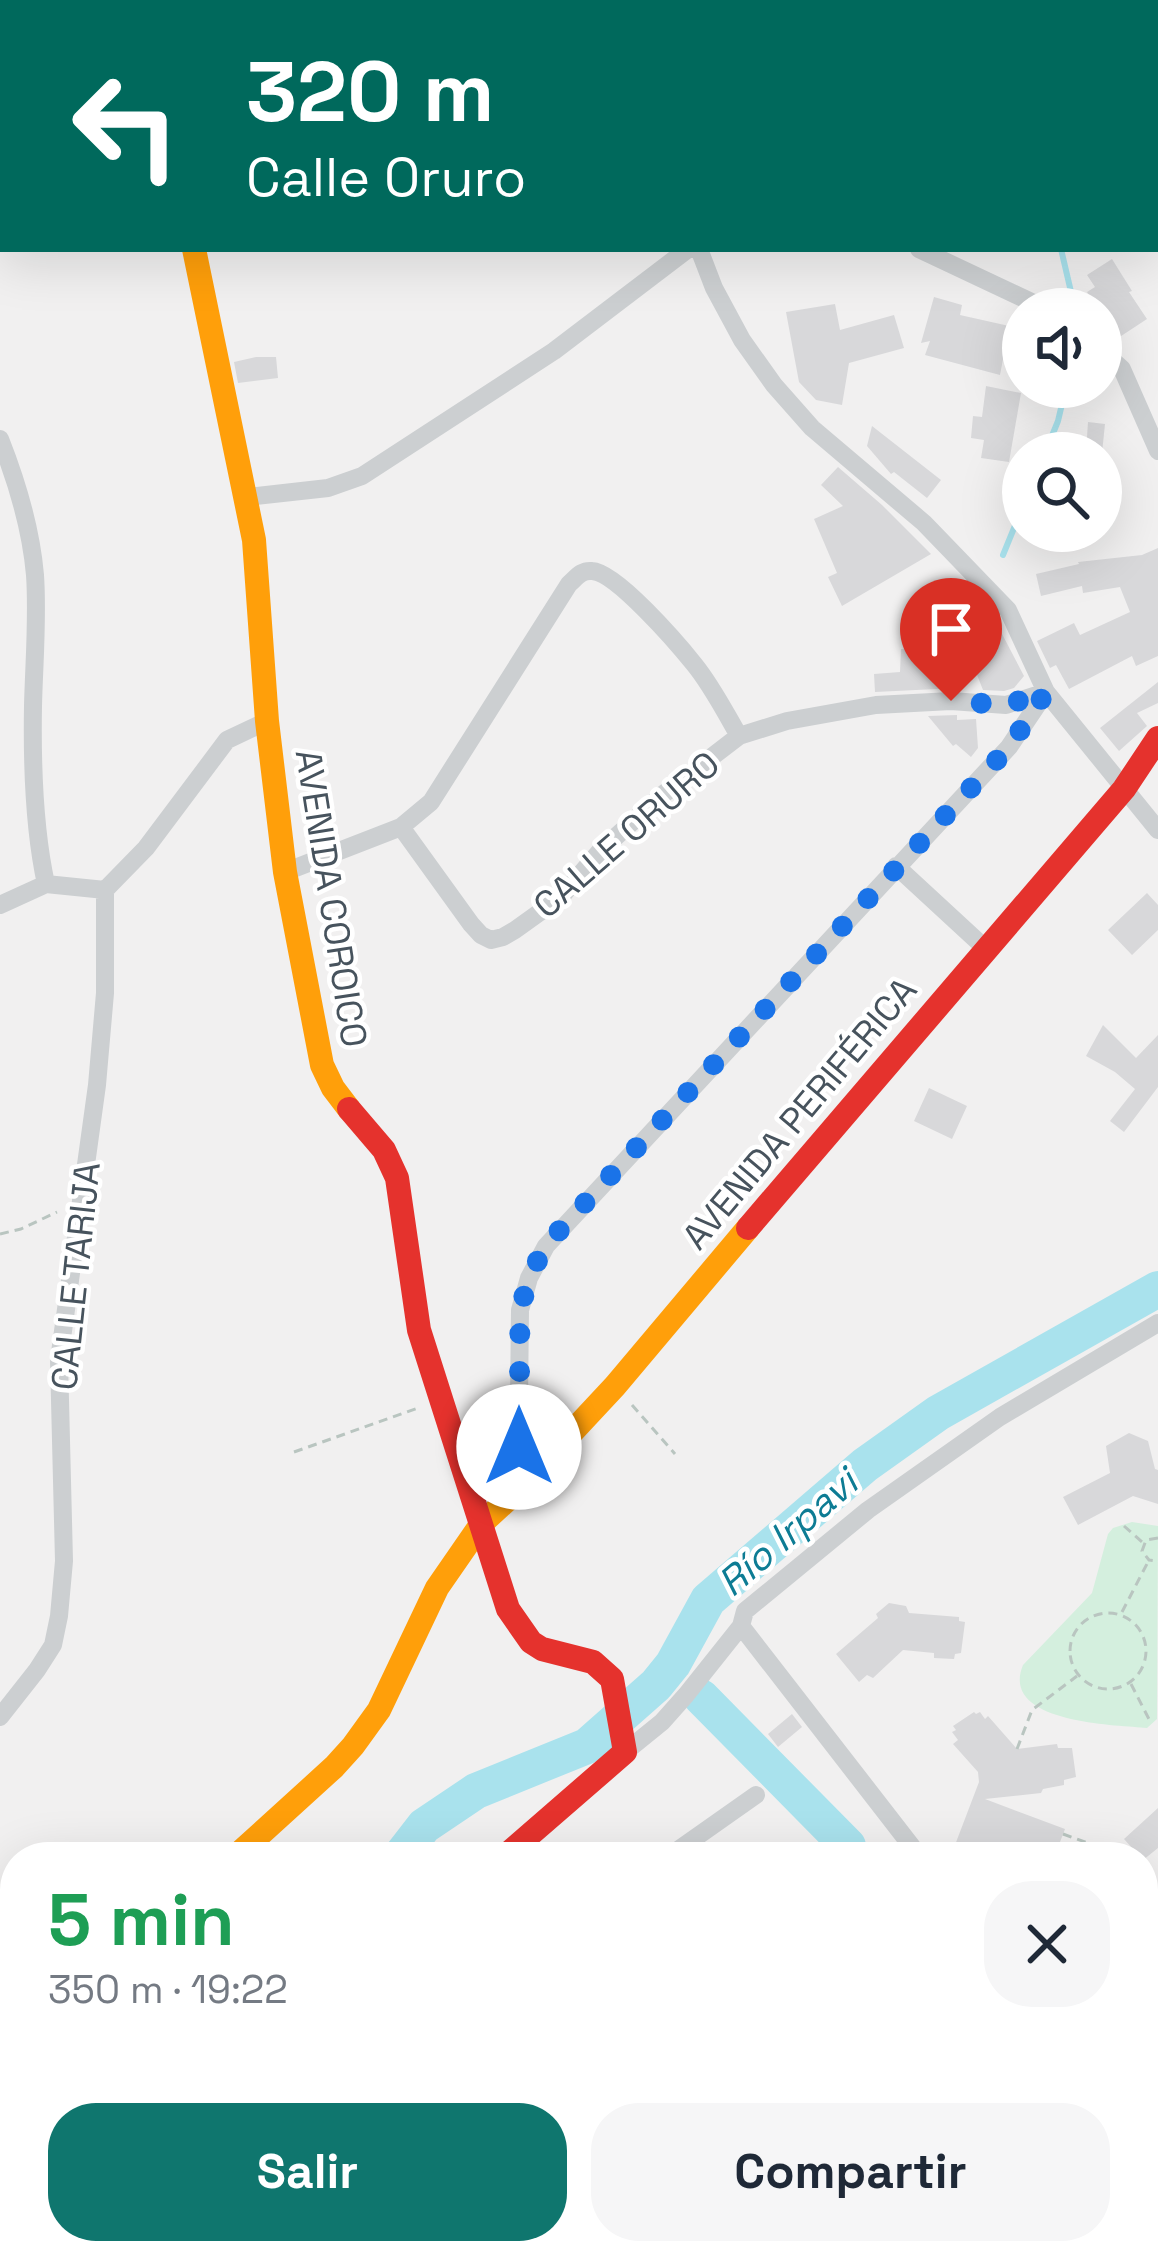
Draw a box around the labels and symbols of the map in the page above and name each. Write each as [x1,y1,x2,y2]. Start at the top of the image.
pin [900,578,1002,701]
street label: CALLE ORURO [524,741,729,928]
street label: AVENIDA COROICO [285,746,377,1050]
street label: AVENIDA PERIFÉRICA [672,968,927,1259]
street label: CALLE TARIJA [41,1160,111,1392]
position arrow [456,1384,582,1510]
water label: Río Irpavi [707,1455,871,1606]

